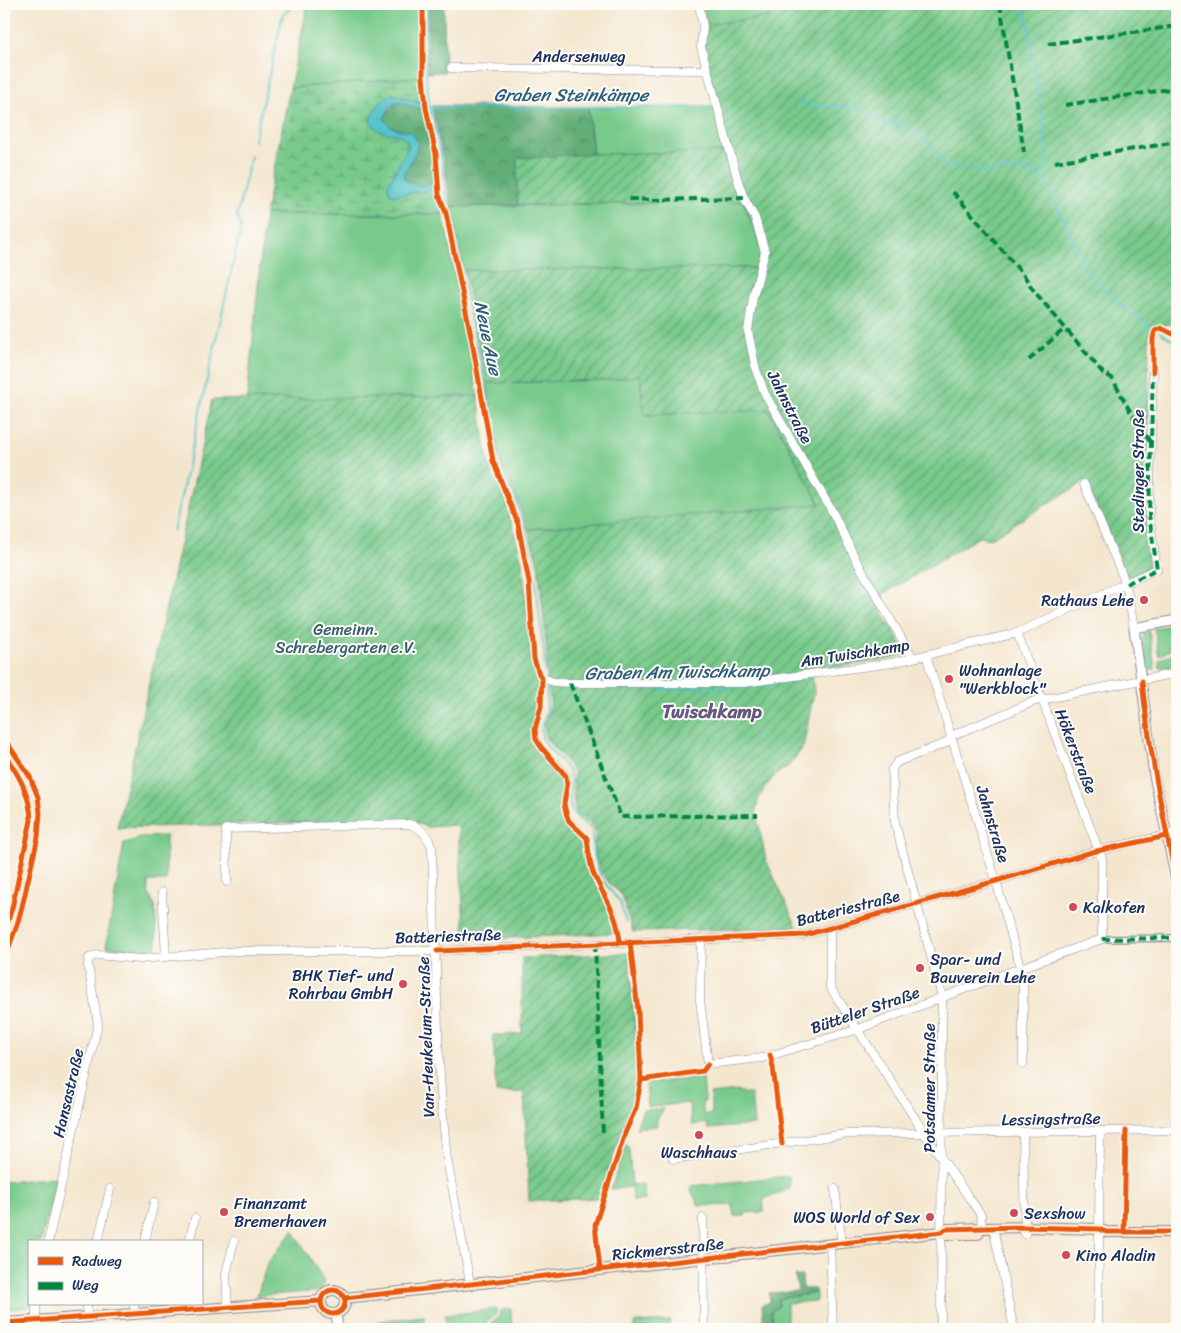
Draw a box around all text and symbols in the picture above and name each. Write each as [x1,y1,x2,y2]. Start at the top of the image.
street label: Andersenweg [531,42,626,71]
water label: Graben Steinkämpe [494,79,650,111]
water label: Neue Aue [465,298,512,380]
street label: Jahnstraße [759,364,821,449]
street label: Stedinger Straße [1124,409,1153,533]
place label: Rathaus Lehe [1041,586,1134,615]
marker: Rathaus Lehe [1138,594,1150,606]
park label: Gemeinn. Schrebergarten e.V. [275,615,417,662]
street label: Am Twischkamp [797,630,912,676]
water label: Graben Am Twischkamp [584,654,771,690]
place label: Wohnanlage "Werkblock" [959,656,1047,703]
marker: Wohnanlage "Werkblock" [943,673,955,685]
district label: Twischkamp [662,695,763,728]
street label: Hökerstraße [1046,704,1106,798]
street label: Jahnstraße [967,781,1019,866]
street label: Batteriestraße [793,881,903,935]
place label: Kalkofen [1083,893,1146,922]
marker: Kalkofen [1067,901,1079,913]
street label: Batteriestraße [395,920,502,952]
place label: Spar- und Bauverein Lehe [930,945,1036,992]
street label: Van-Heukelum-Straße [409,956,443,1118]
place label: BHK Tief- und Rohrbau GmbH [289,961,395,1008]
marker: Spar- und Bauverein Lehe [914,962,926,974]
marker: BHK Tief- und Rohrbau GmbH [397,978,409,990]
street label: Bütteler Straße [806,978,924,1042]
street label: Potsdamer Straße [915,1023,944,1153]
street label: Hansastraße [44,1046,92,1140]
street label: Lessingstraße [1001,1104,1101,1134]
marker: Waschhaus [693,1129,705,1141]
place label: Waschhaus [661,1138,738,1167]
place label: Finanzamt Bremerhaven [234,1189,327,1236]
place label: Sexshow [1024,1199,1086,1228]
place label: WOS World of Sex [793,1203,921,1232]
marker: Finanzamt Bremerhaven [218,1206,230,1218]
marker: Sexshow [1008,1207,1020,1219]
marker: WOS World of Sex [924,1211,936,1223]
street label: Rickmersstraße [611,1229,725,1269]
legend [28,1240,202,1306]
place label: Kino Aladin [1076,1241,1156,1270]
text: Radweg [72,1248,122,1274]
marker: Kino Aladin [1060,1249,1072,1261]
text: Weg [72,1272,99,1298]

